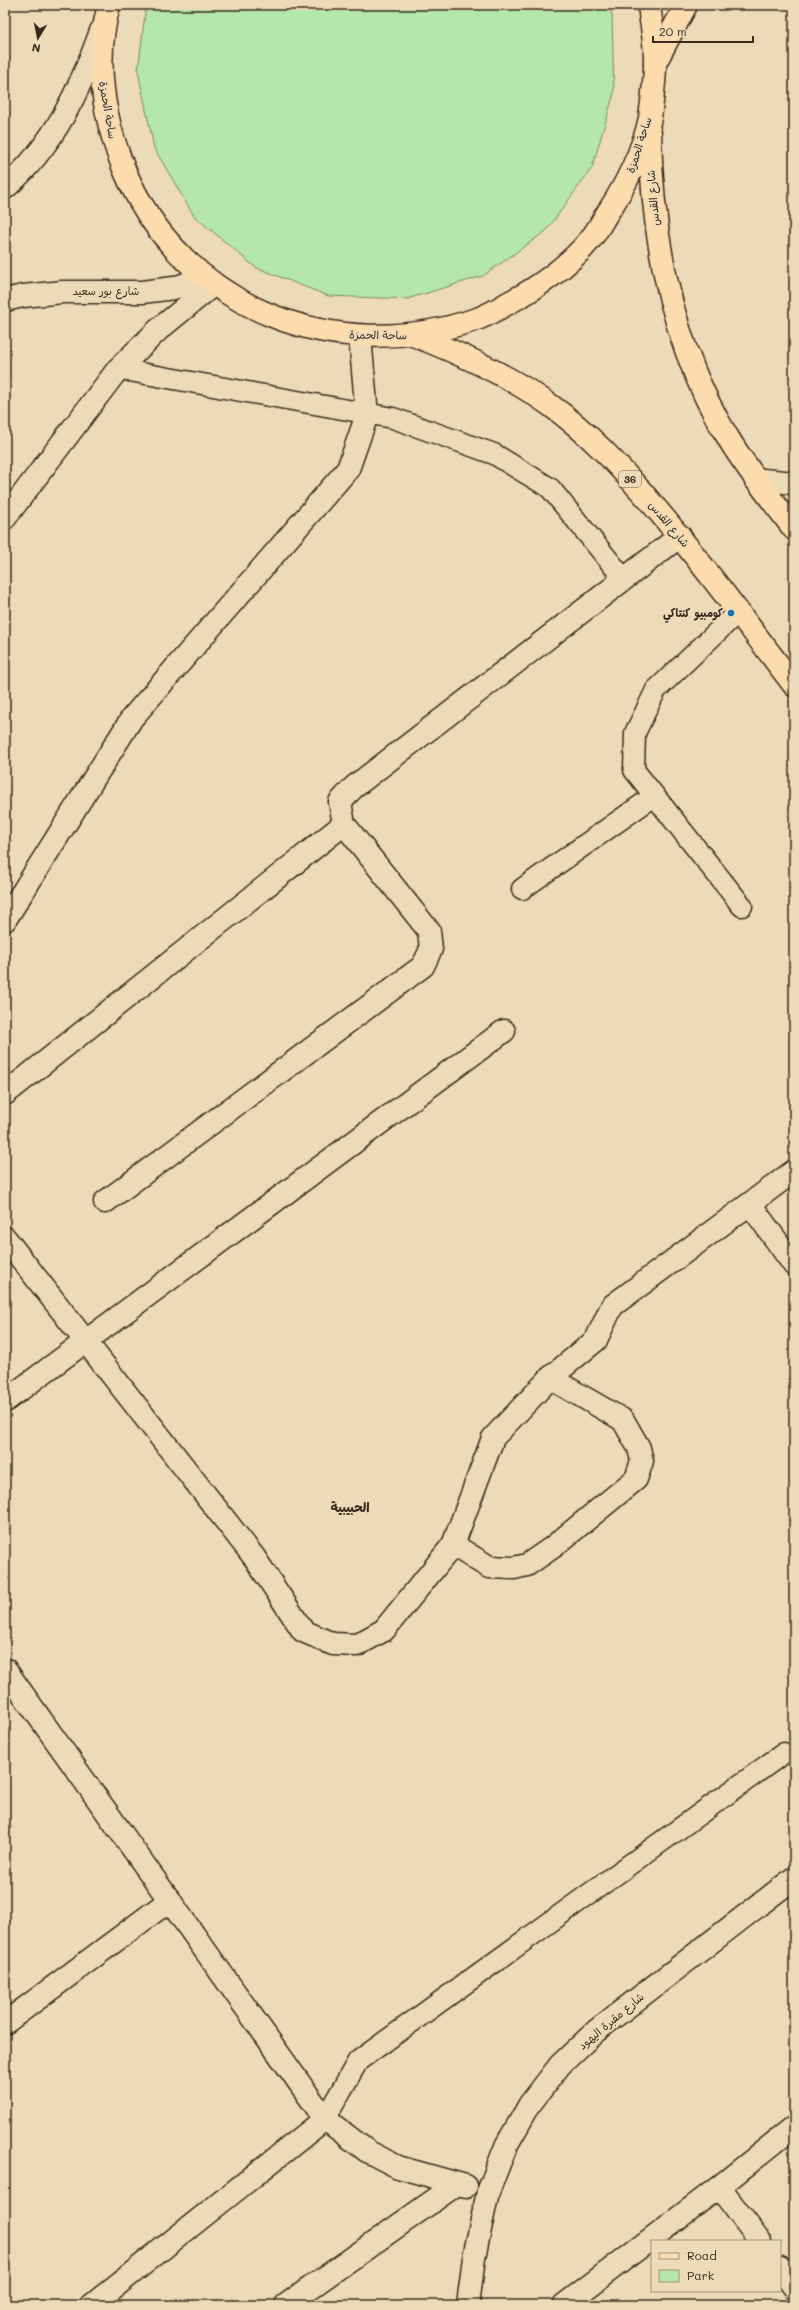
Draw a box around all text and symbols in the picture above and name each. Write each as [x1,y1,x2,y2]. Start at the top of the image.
north arrow [18,18,58,58]
scale bar [653,18,753,44]
text: 20 m [659,23,687,39]
text: N [31,40,42,56]
street label: ساحة الحمزة [96,80,121,140]
street label: ساحة الحمزة [622,115,655,175]
street label: شارع القدس [643,169,664,227]
street label: شارع بور سعيد [73,283,139,300]
street label: ساحة الحمزة [349,326,407,343]
road number: 36 [619,471,641,487]
street label: شارع القدس [644,497,693,551]
place label: كومبيو كنتاكي [663,605,723,623]
marker: كومبيو كنتاكي [726,608,736,618]
district label: الحبيبية [330,1498,370,1516]
street label: شارع مقبرة اليهود [575,1989,648,2054]
legend [651,2240,781,2292]
text: Road [687,2247,717,2263]
text: Park [687,2267,714,2283]

